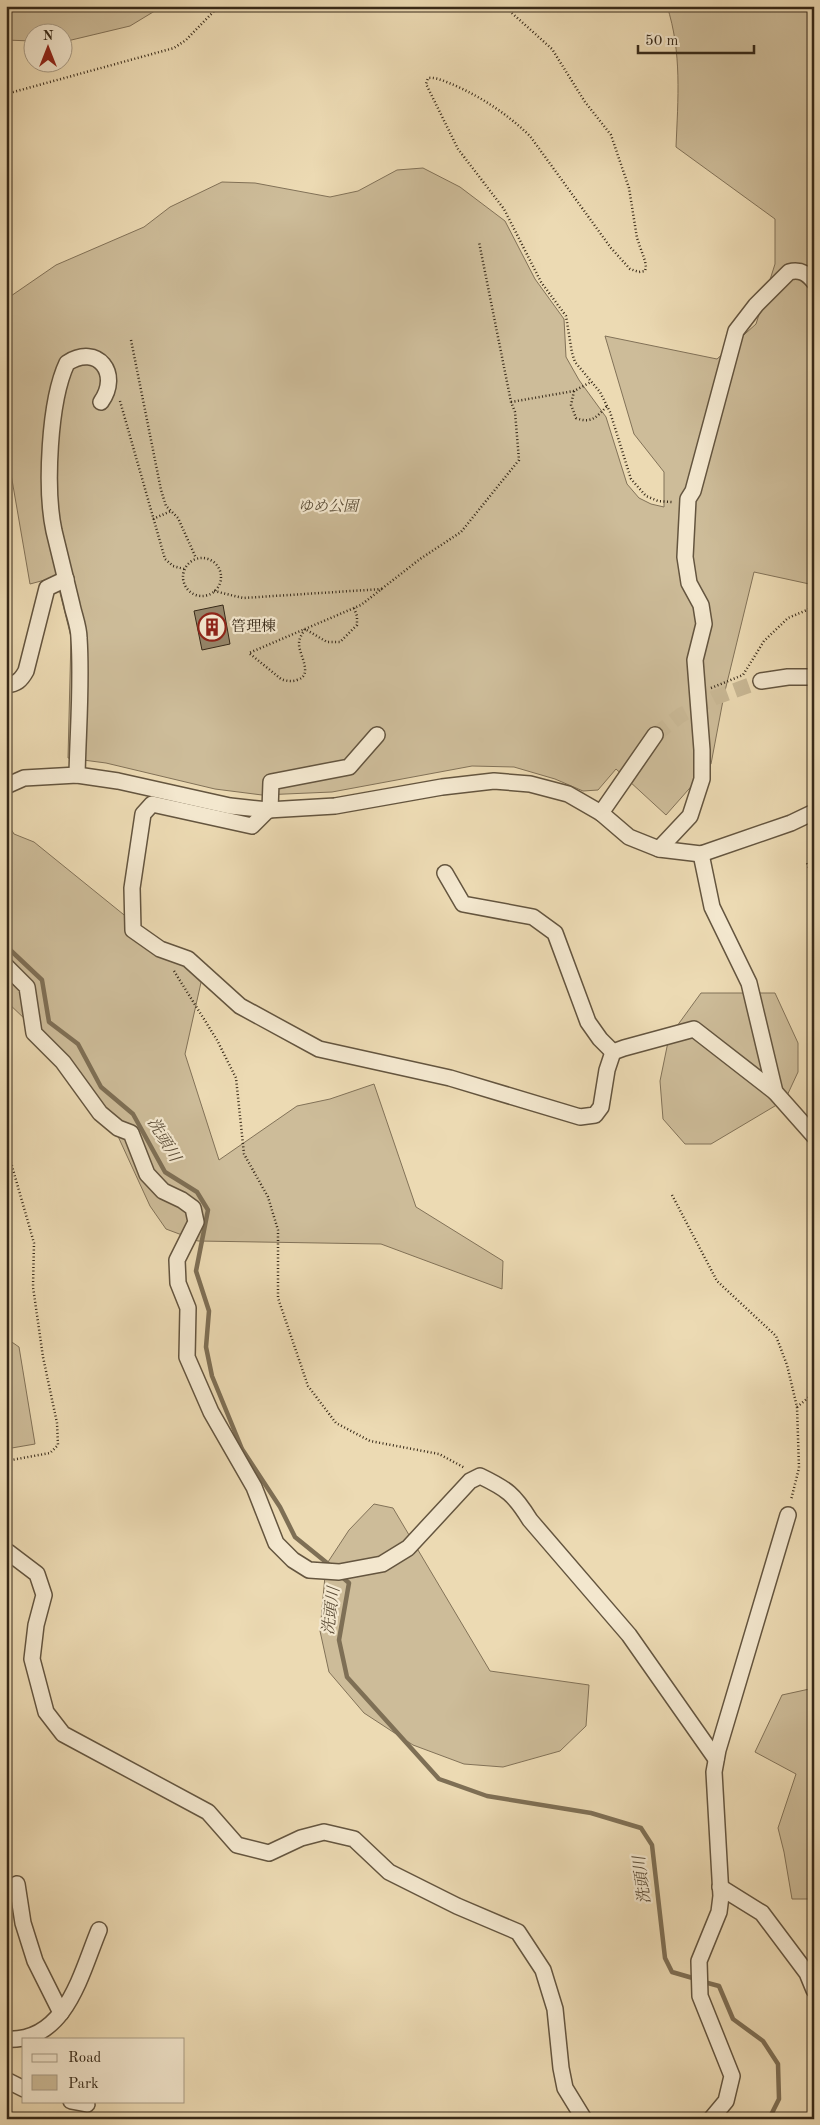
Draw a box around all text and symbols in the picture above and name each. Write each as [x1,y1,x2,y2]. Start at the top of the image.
north arrow [22,22,72,72]
scale bar [638,22,754,54]
text: N [43,29,54,43]
text: 50 m [645,34,679,49]
park label: ゆめ公園 [298,498,361,515]
building icon: 管理棟 [197,612,227,642]
place label: 管理棟 [231,618,276,635]
water label: 洗頭川 [144,1114,185,1166]
water label: 洗頭川 [319,1584,343,1636]
water label: 洗頭川 [630,1853,654,1905]
legend [22,2038,185,2102]
text: Road [68,2051,102,2066]
text: Park [68,2077,99,2092]

